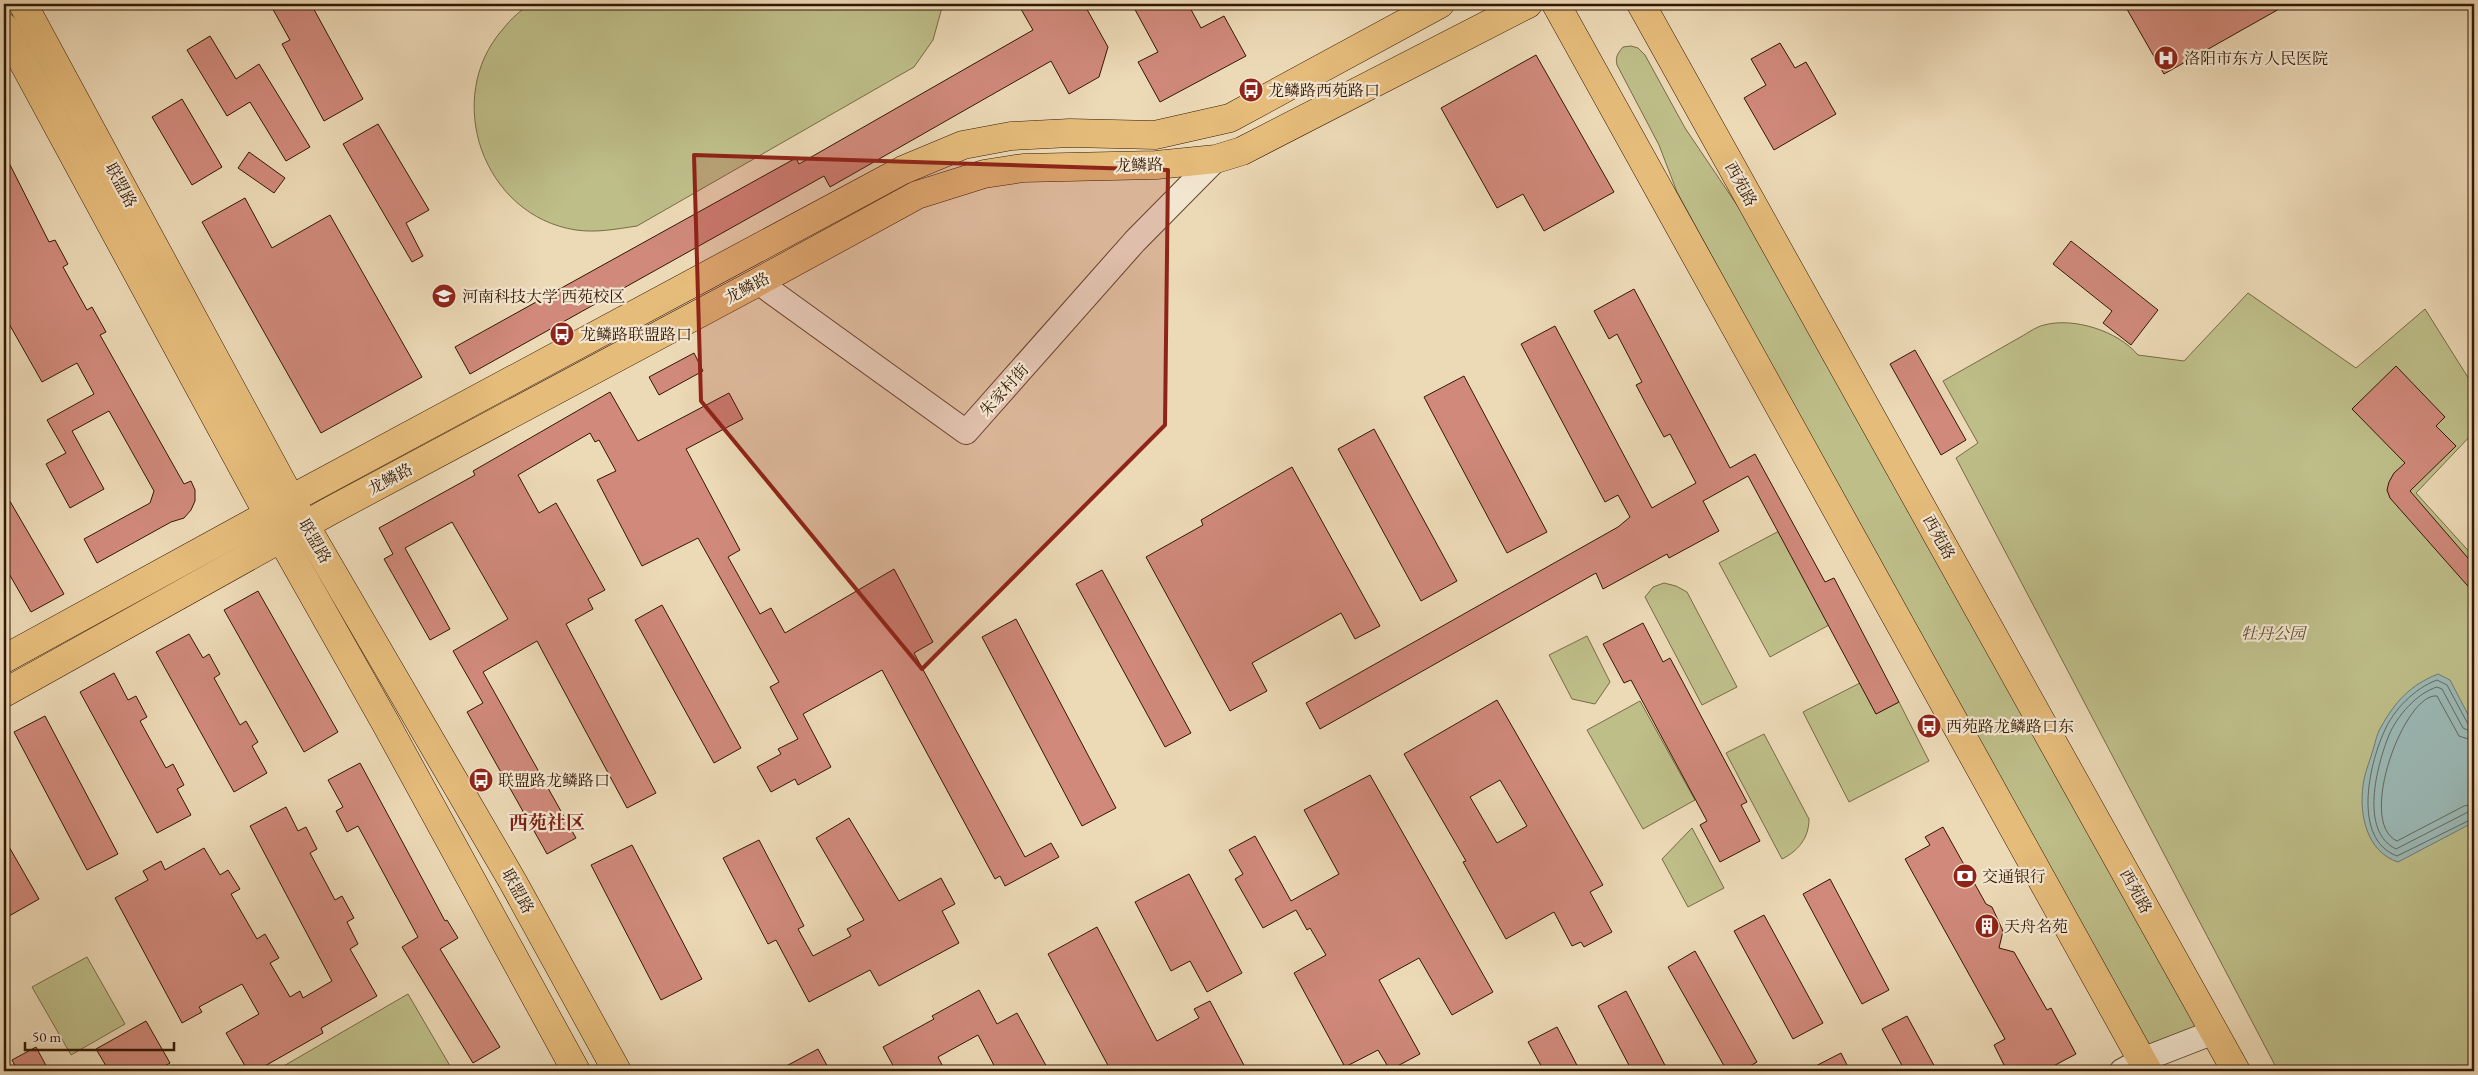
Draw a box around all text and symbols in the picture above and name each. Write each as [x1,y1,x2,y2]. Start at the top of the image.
hospital icon: 洛阳市东方人民医院 [2153,45,2179,71]
place label: 洛阳市东方人民医院 [2184,48,2328,69]
bus stop icon: 龙鳞路西苑路口 [1238,77,1264,103]
place label: 龙鳞路西苑路口 [1268,80,1380,101]
street label: 龙鳞路 [1115,154,1163,176]
street label: 西苑路 [1720,158,1762,210]
street label: 联盟路 [100,159,142,211]
street label: 龙鳞路 [721,267,773,309]
school or university icon: 河南科技大学 西苑校区 [431,283,457,309]
place label: 河南科技大学 西苑校区 [462,286,625,307]
bus stop icon: 龙鳞路联盟路口 [549,321,575,347]
place label: 龙鳞路联盟路口 [580,324,692,345]
street label: 朱家村街 [975,359,1033,421]
street label: 龙鳞路 [364,458,416,500]
street label: 西苑路 [1918,511,1960,563]
street label: 联盟路 [294,515,336,567]
park label: 牡丹公园 [2241,623,2308,644]
bus stop icon: 西苑路龙鳞路口东 [1916,713,1942,739]
place label: 西苑路龙鳞路口东 [1946,716,2074,737]
bus stop icon: 联盟路龙鳞路口 [468,767,494,793]
place label: 联盟路龙鳞路口 [498,770,610,791]
district label: 西苑社区 [509,810,585,835]
bank icon: 交通银行 [1952,863,1978,889]
street label: 联盟路 [497,865,539,917]
street label: 西苑路 [2115,865,2157,917]
place label: 交通银行 [1982,866,2046,887]
building icon: 天舟名苑 [1974,913,2000,939]
place label: 天舟名苑 [2004,916,2068,937]
scale bar [25,1020,174,1052]
text: 50 m [32,1027,61,1046]

